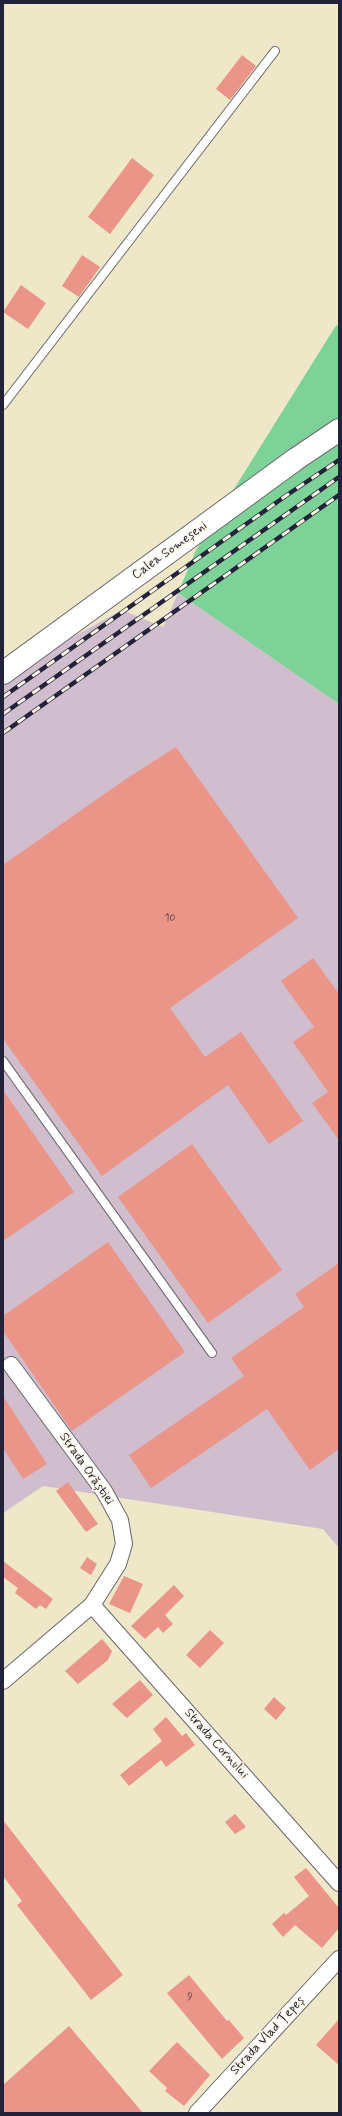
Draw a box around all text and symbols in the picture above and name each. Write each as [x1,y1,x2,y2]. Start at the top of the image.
street label: Calea Someșeni [129,518,211,584]
house number: 10 [164,912,176,926]
street label: Strada Orăștiei [55,1430,117,1508]
street label: Strada Cornului [180,1706,252,1782]
house number: 9 [187,1991,193,2005]
street label: Strada Vlad Țepeș [228,1994,308,2078]

